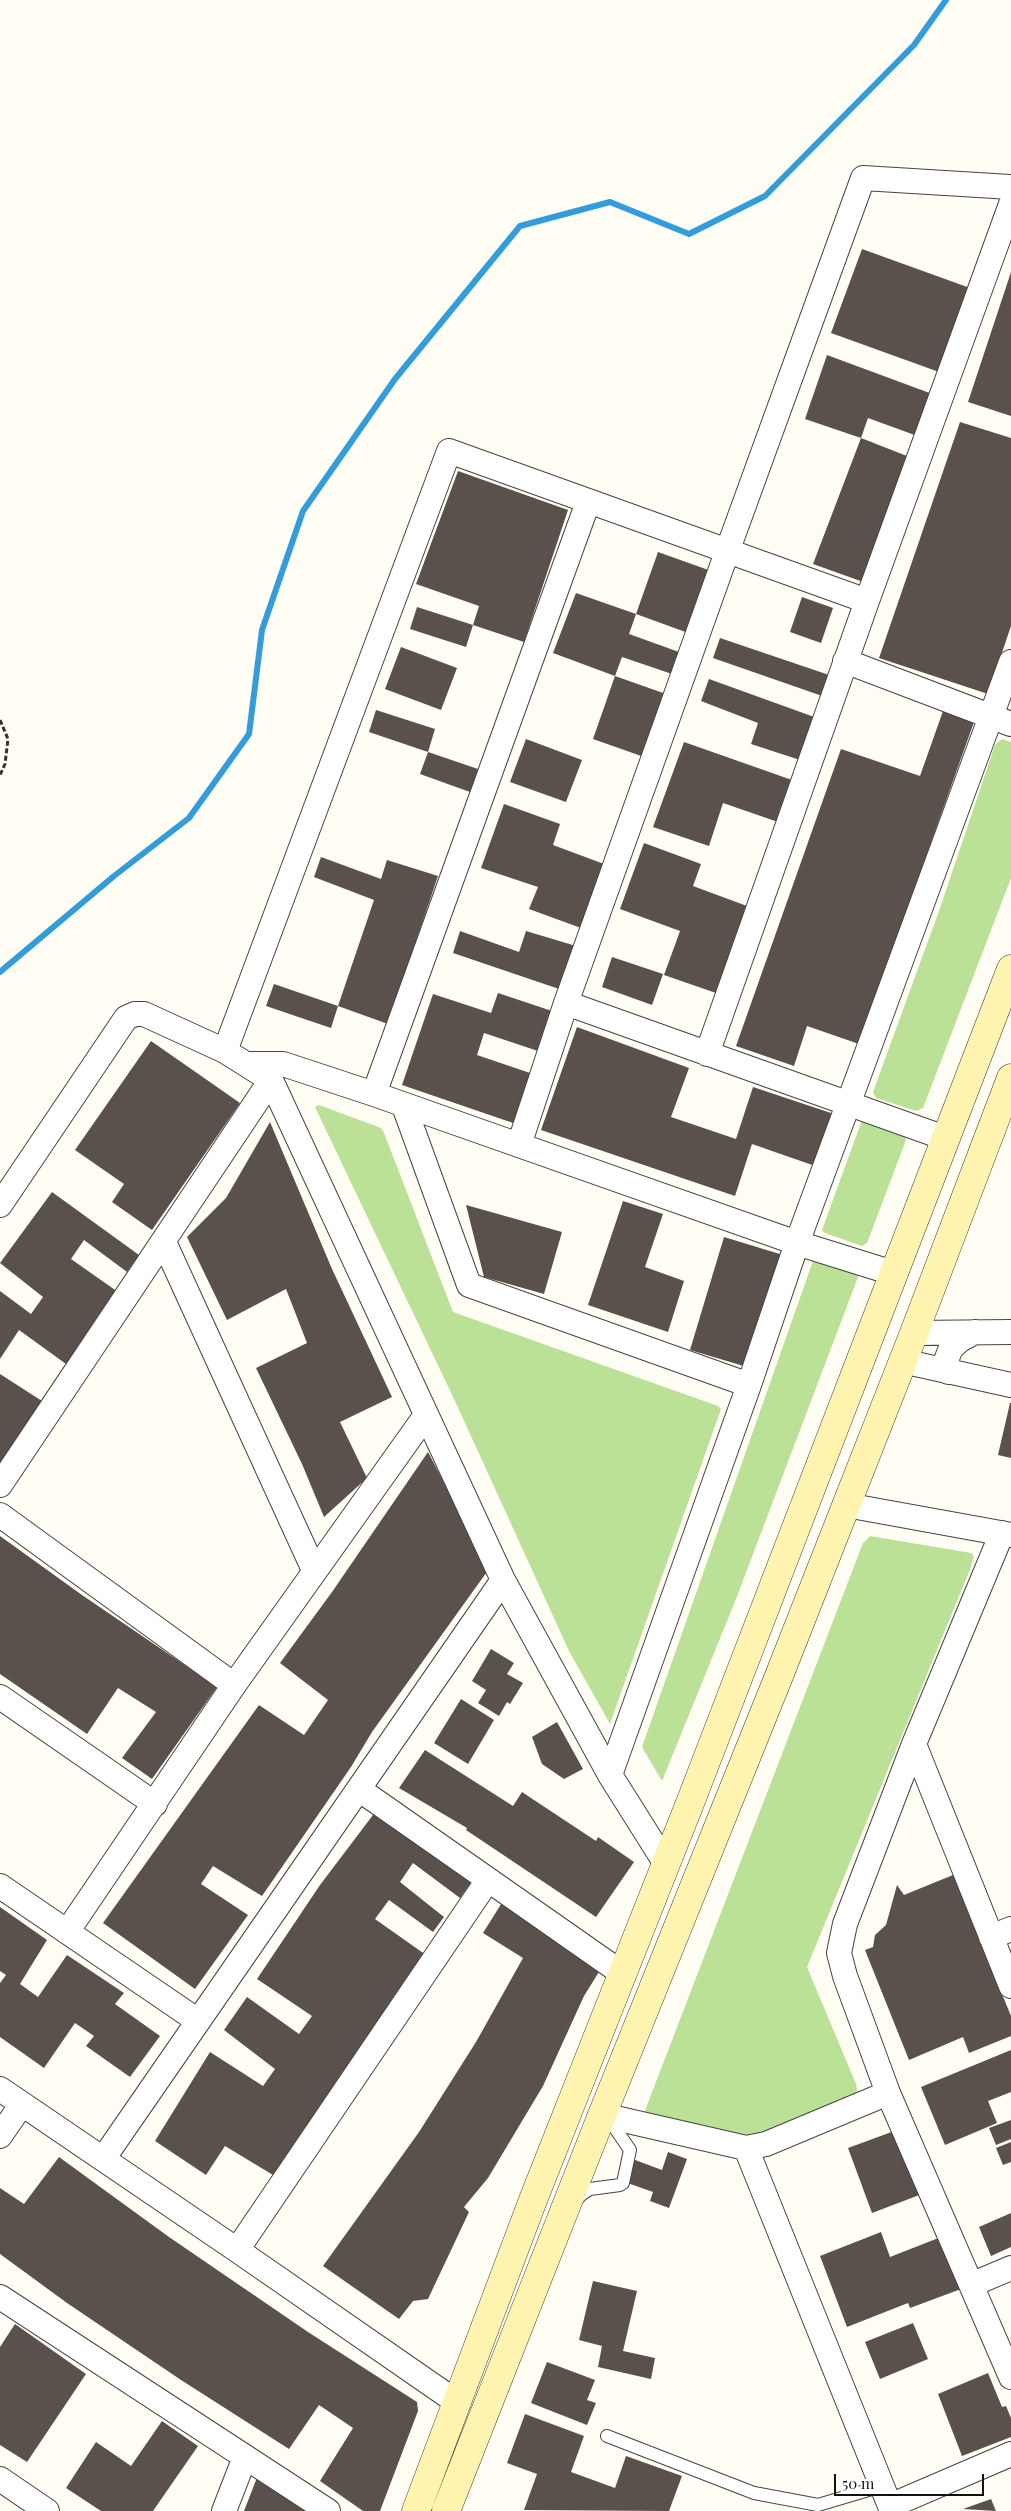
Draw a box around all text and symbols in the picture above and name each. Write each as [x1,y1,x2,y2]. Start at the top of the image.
scale bar [836,2464,986,2496]
text: 50 m [842,2473,874,2493]

